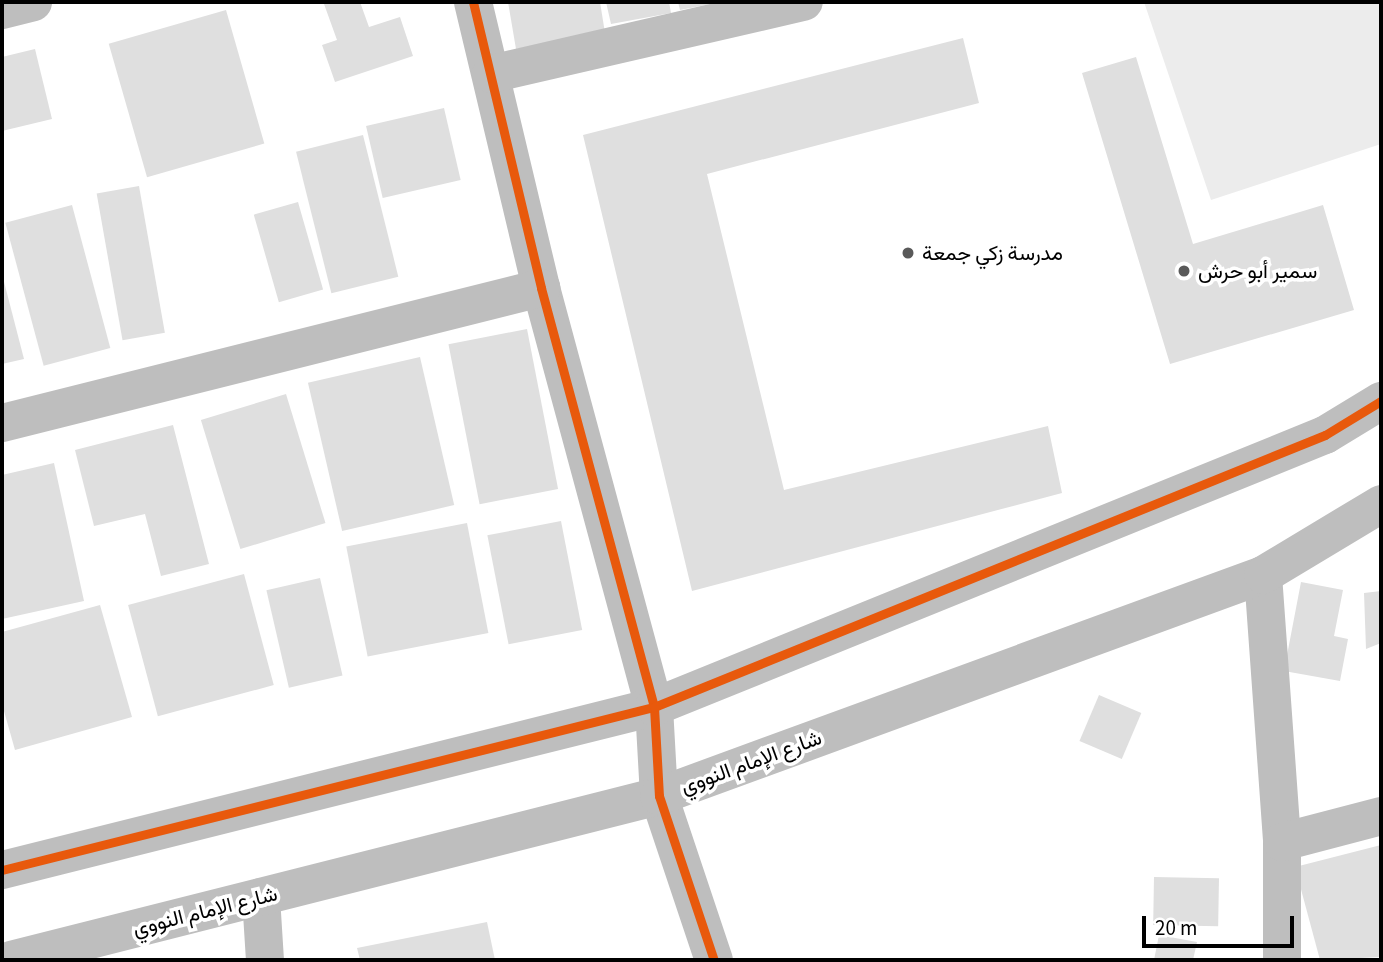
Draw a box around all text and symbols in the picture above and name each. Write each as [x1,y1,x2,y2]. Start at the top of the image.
place label: مدرسة زكي جمعة [922,240,1063,266]
marker: مدرسة زكي جمعة [900,245,916,261]
place label: سمير أبو حرش [1198,258,1317,284]
marker: سمير أبو حرش [1176,263,1192,279]
street label: شارع الإمام النووي [677,725,825,799]
street label: شارع الإمام النووي [130,881,280,941]
scale bar [1145,902,1297,946]
text: 20 m [1155,913,1197,943]

